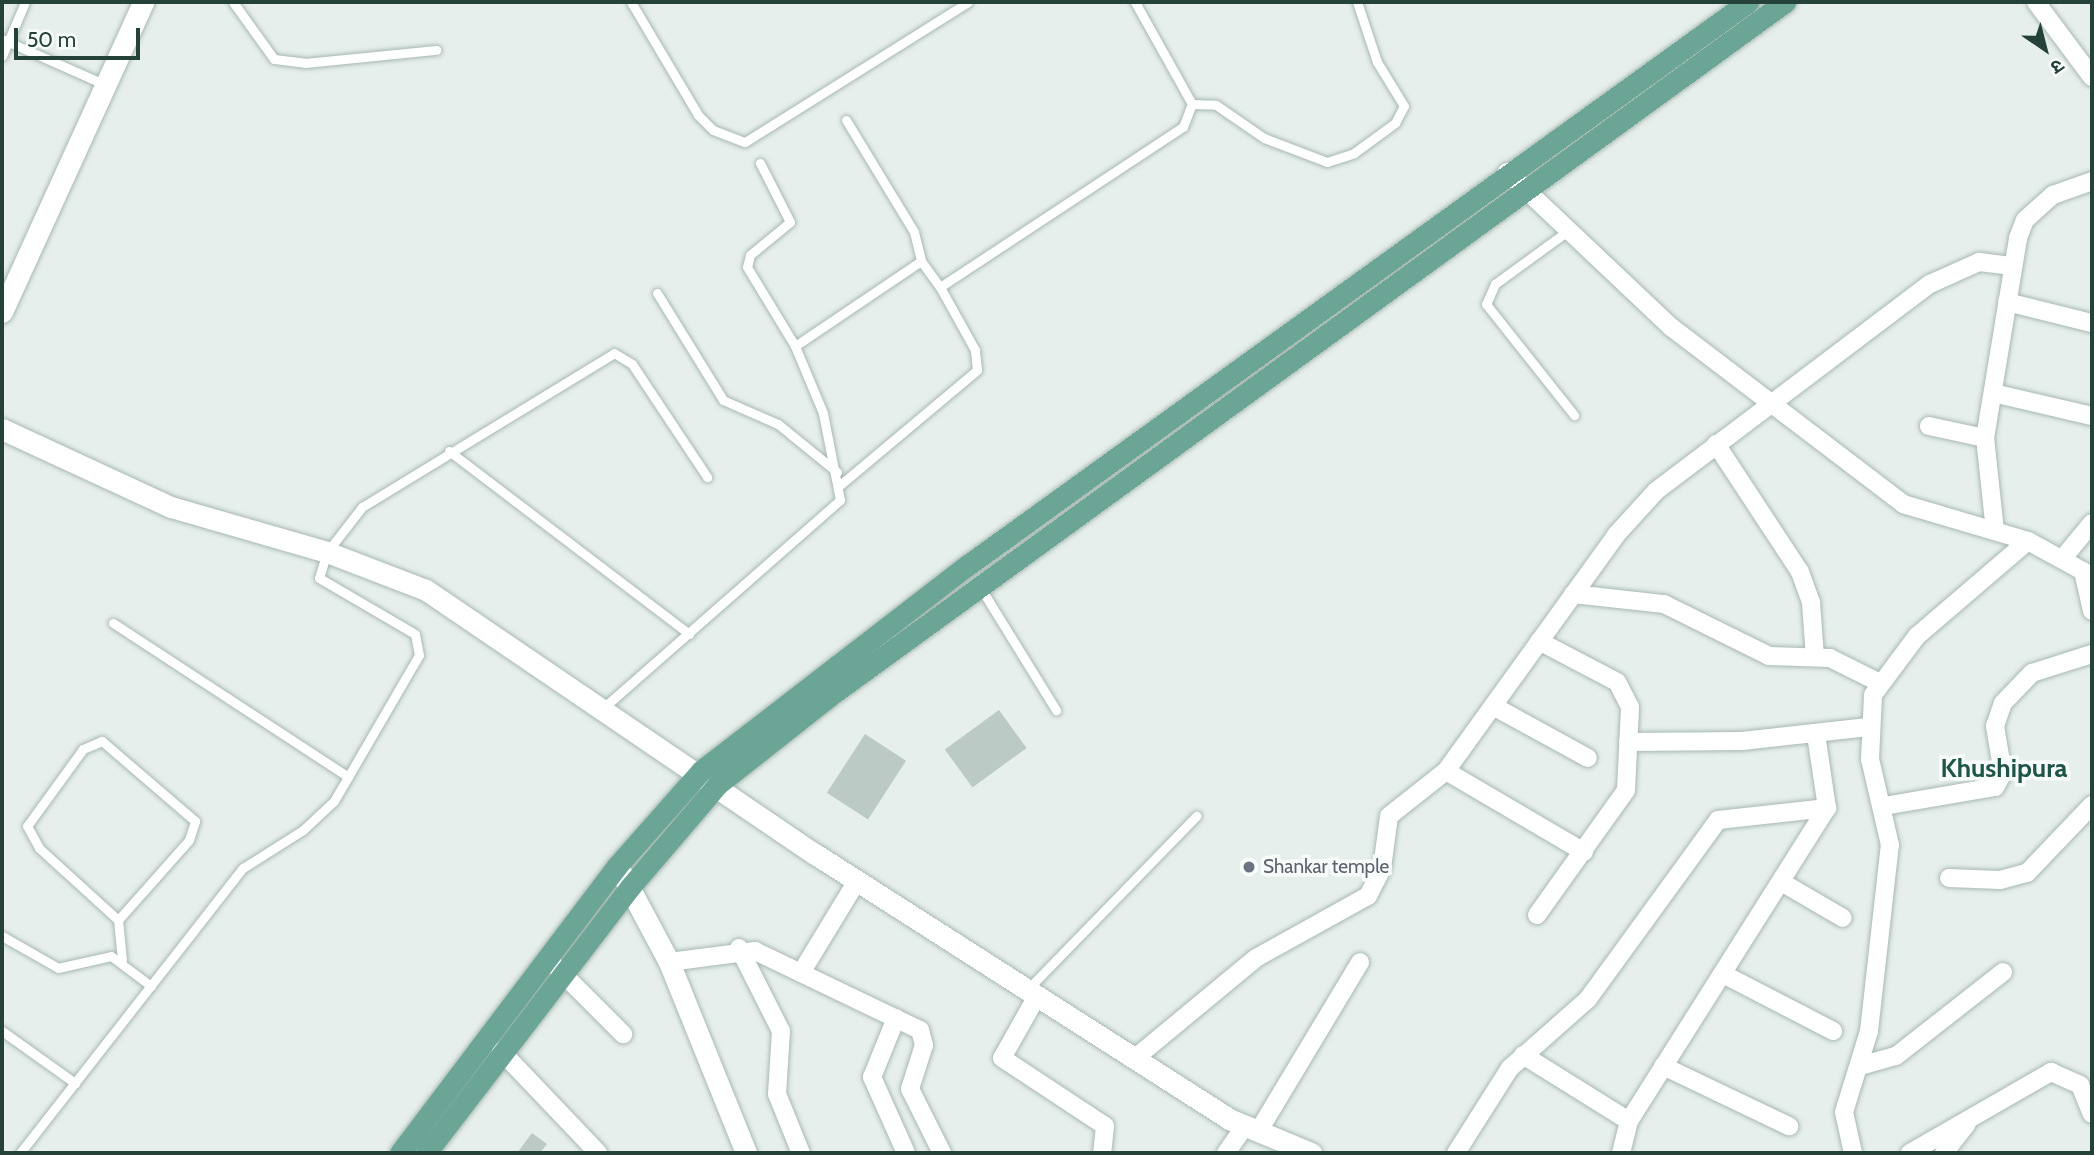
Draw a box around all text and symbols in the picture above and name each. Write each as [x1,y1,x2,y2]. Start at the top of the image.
scale bar [18,14,144,58]
north arrow [2010,14,2080,84]
text: 50 m [27,27,76,52]
text: उ [2046,54,2068,79]
district label: Khushipura [1940,753,2068,785]
place label: Shankar temple [1263,856,1389,878]
marker: Shankar temple [1241,859,1257,875]

